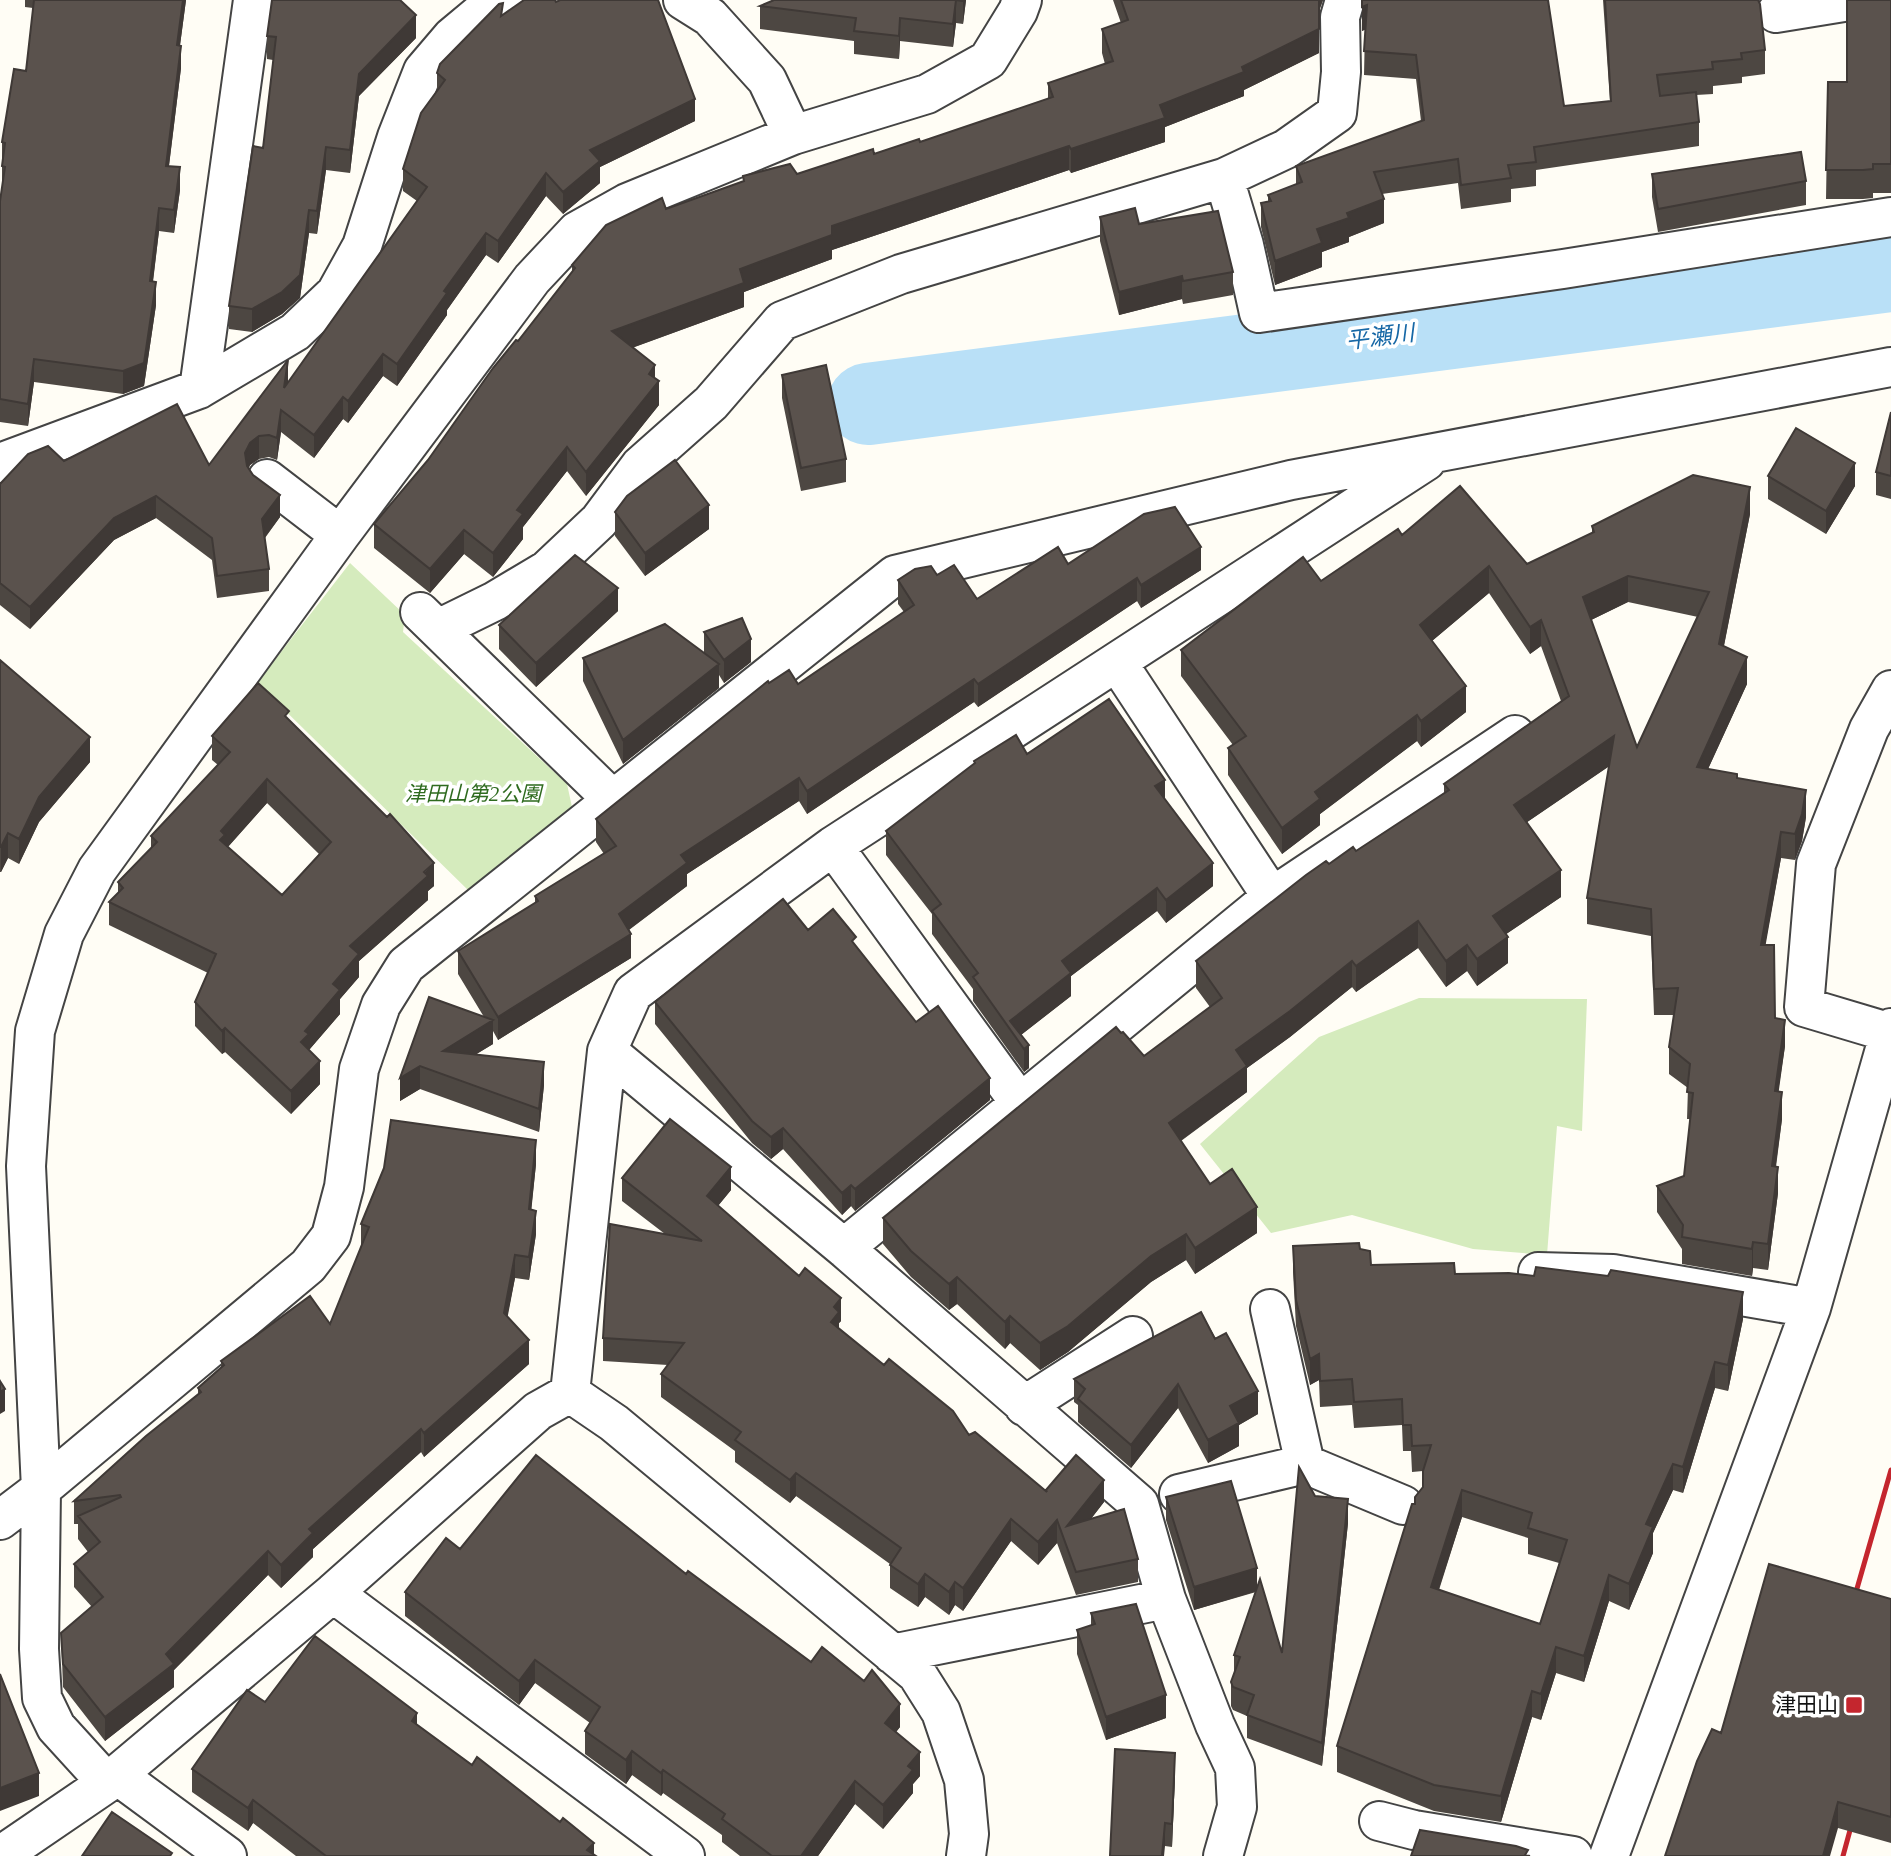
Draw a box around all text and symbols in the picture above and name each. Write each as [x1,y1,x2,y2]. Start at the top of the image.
water label: 平瀬川 [1344,320,1419,354]
park label: 津田山第2公園 [405,782,544,806]
place label: 津田山 [1775,1693,1838,1717]
marker: 津田山 [1844,1695,1864,1715]

